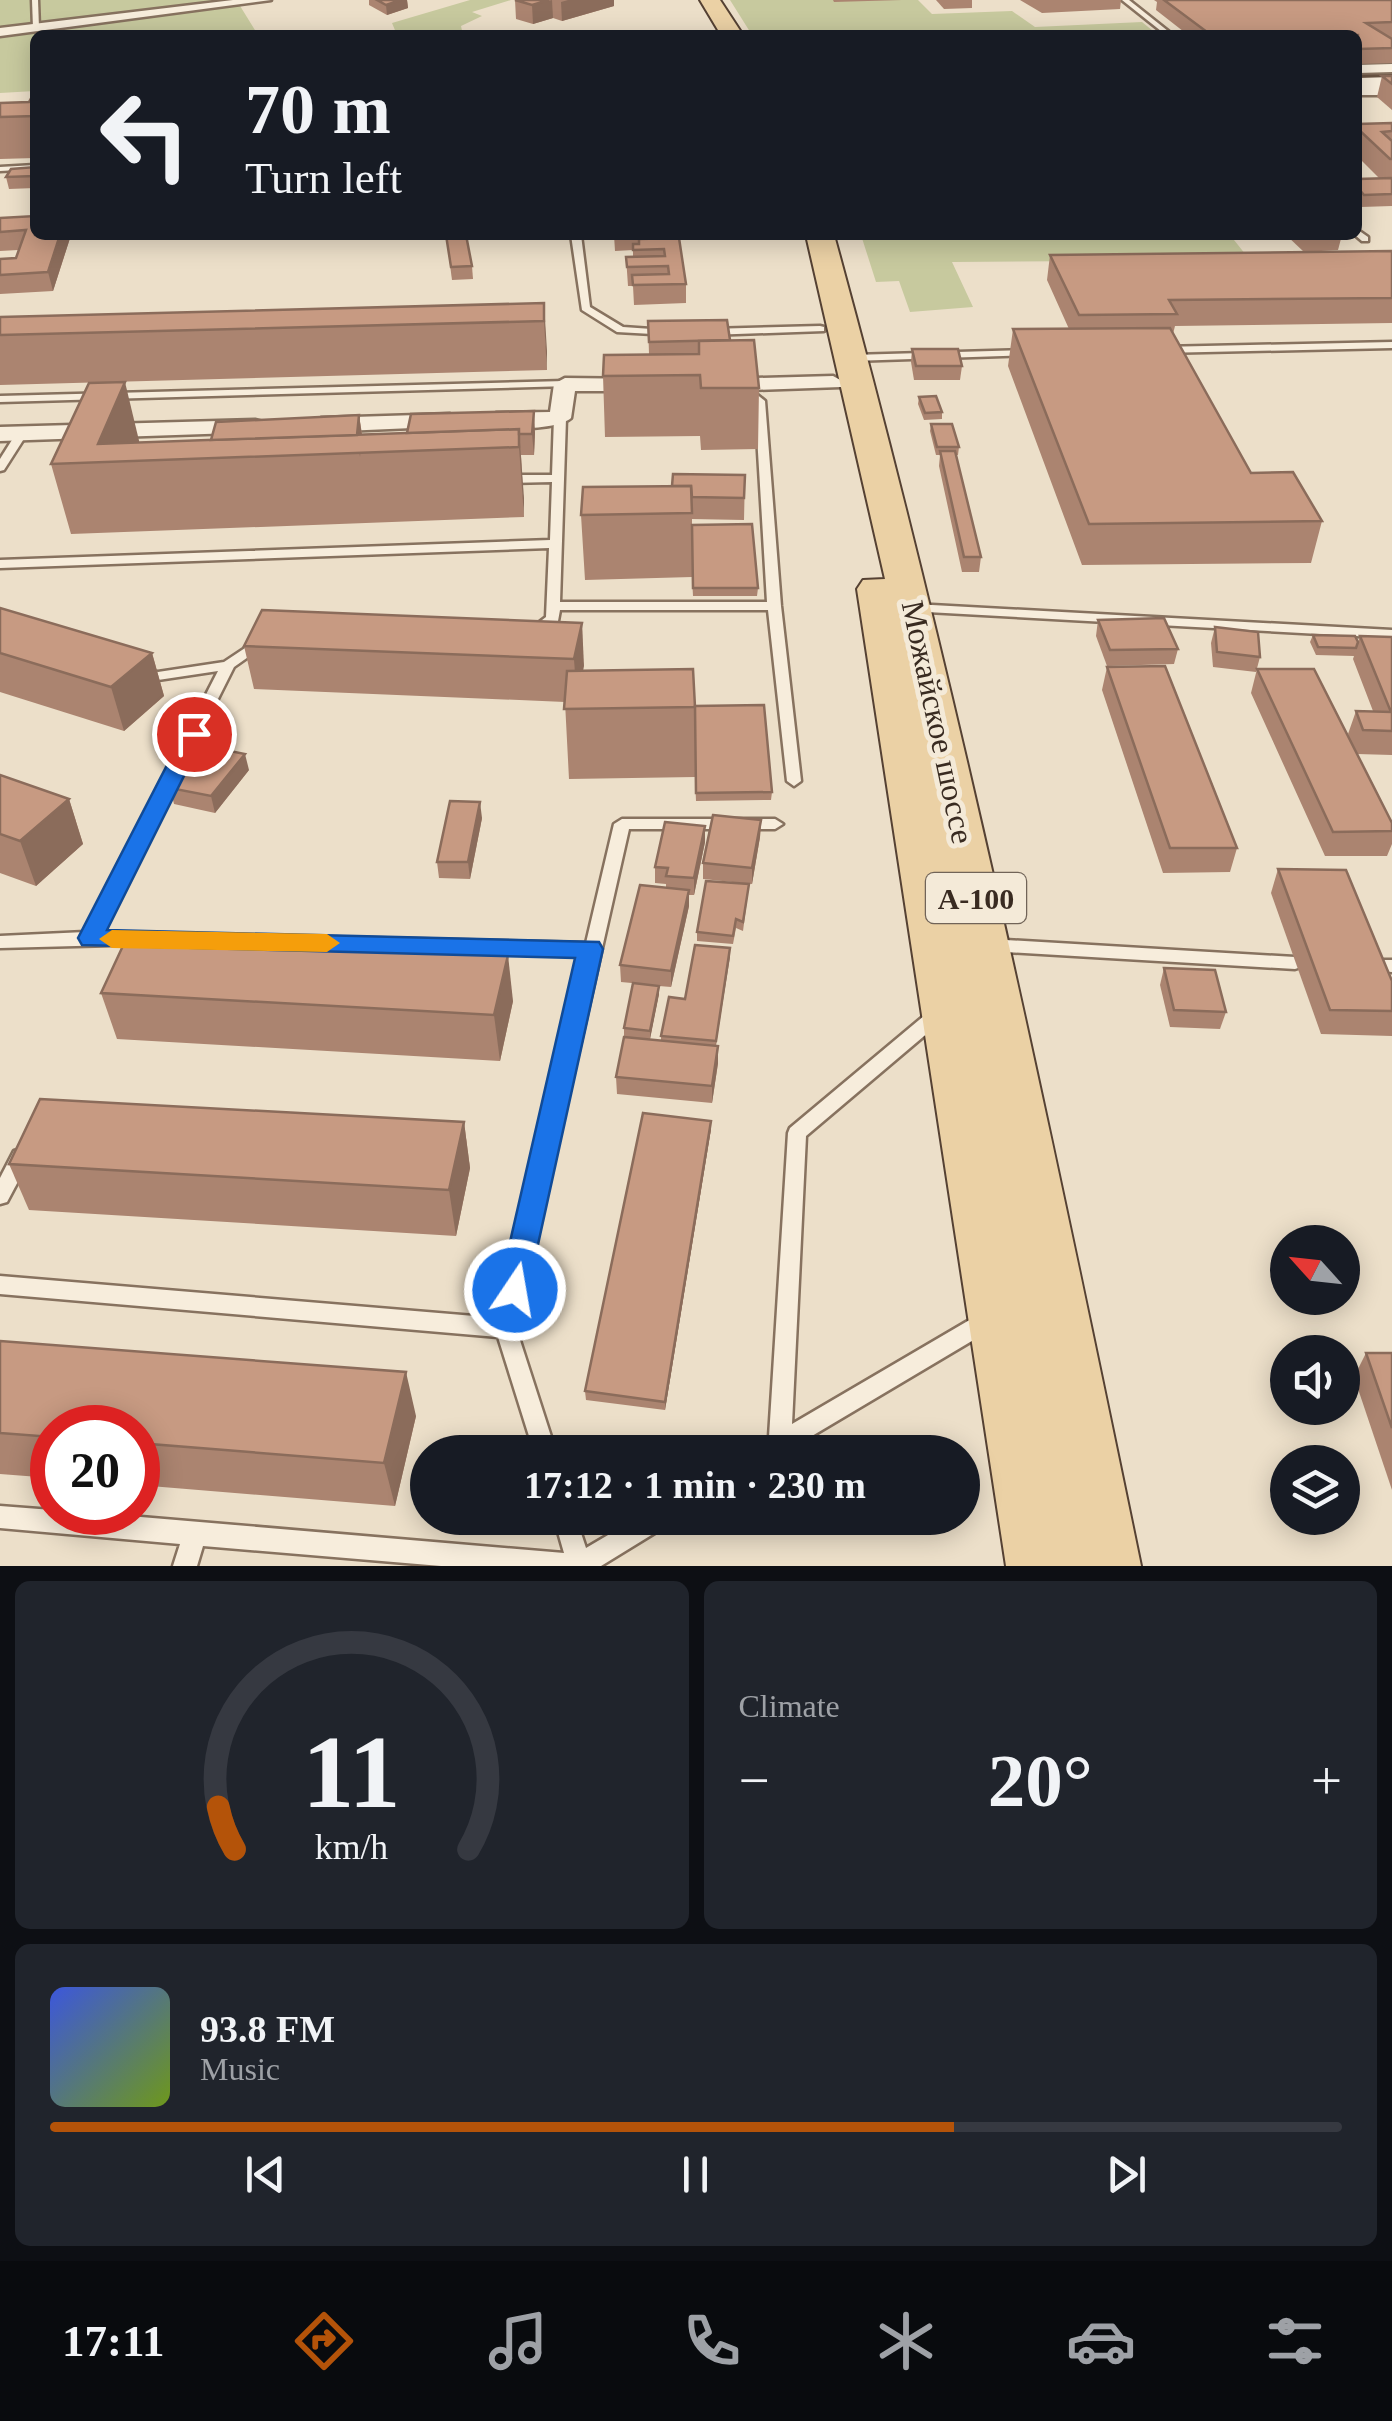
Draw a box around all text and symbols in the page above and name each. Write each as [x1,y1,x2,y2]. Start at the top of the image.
icon: left [80,70,210,200]
text: 70 m [245,71,391,148]
text: Turn left [245,153,402,203]
street label: Можайское шоссе [895,597,981,847]
pin [152,692,237,777]
icon: arrive [167,707,222,762]
road number: А-100 [926,873,1026,923]
north arrow [1270,1225,1360,1315]
map controls [1270,1225,1360,1535]
position arrow [463,1238,567,1342]
button: sound [1270,1335,1360,1425]
speed limit sign: 20 [30,1405,160,1535]
button: layers [1270,1445,1360,1535]
text: 17:12 · 1 min · 230 m [524,1464,866,1506]
text: Climate [739,1688,840,1724]
text: 11 [303,1714,401,1829]
text: 20° [988,1739,1093,1822]
text: − [739,1750,770,1811]
text: + [1311,1750,1342,1811]
text: km/h [315,1827,389,1867]
text: 93.8 FM [200,2008,335,2050]
text: Music [200,2051,280,2087]
icon: previous [238,2147,293,2202]
icon: pause [668,2147,723,2202]
icon: next [1099,2147,1154,2202]
icon: directions [289,2306,359,2376]
icon: music [483,2306,553,2376]
icon: phone [677,2306,747,2376]
icon: climate [871,2306,941,2376]
icon: car [1066,2306,1136,2376]
icon: filters [1260,2306,1330,2376]
text: 17:11 [62,2316,165,2366]

